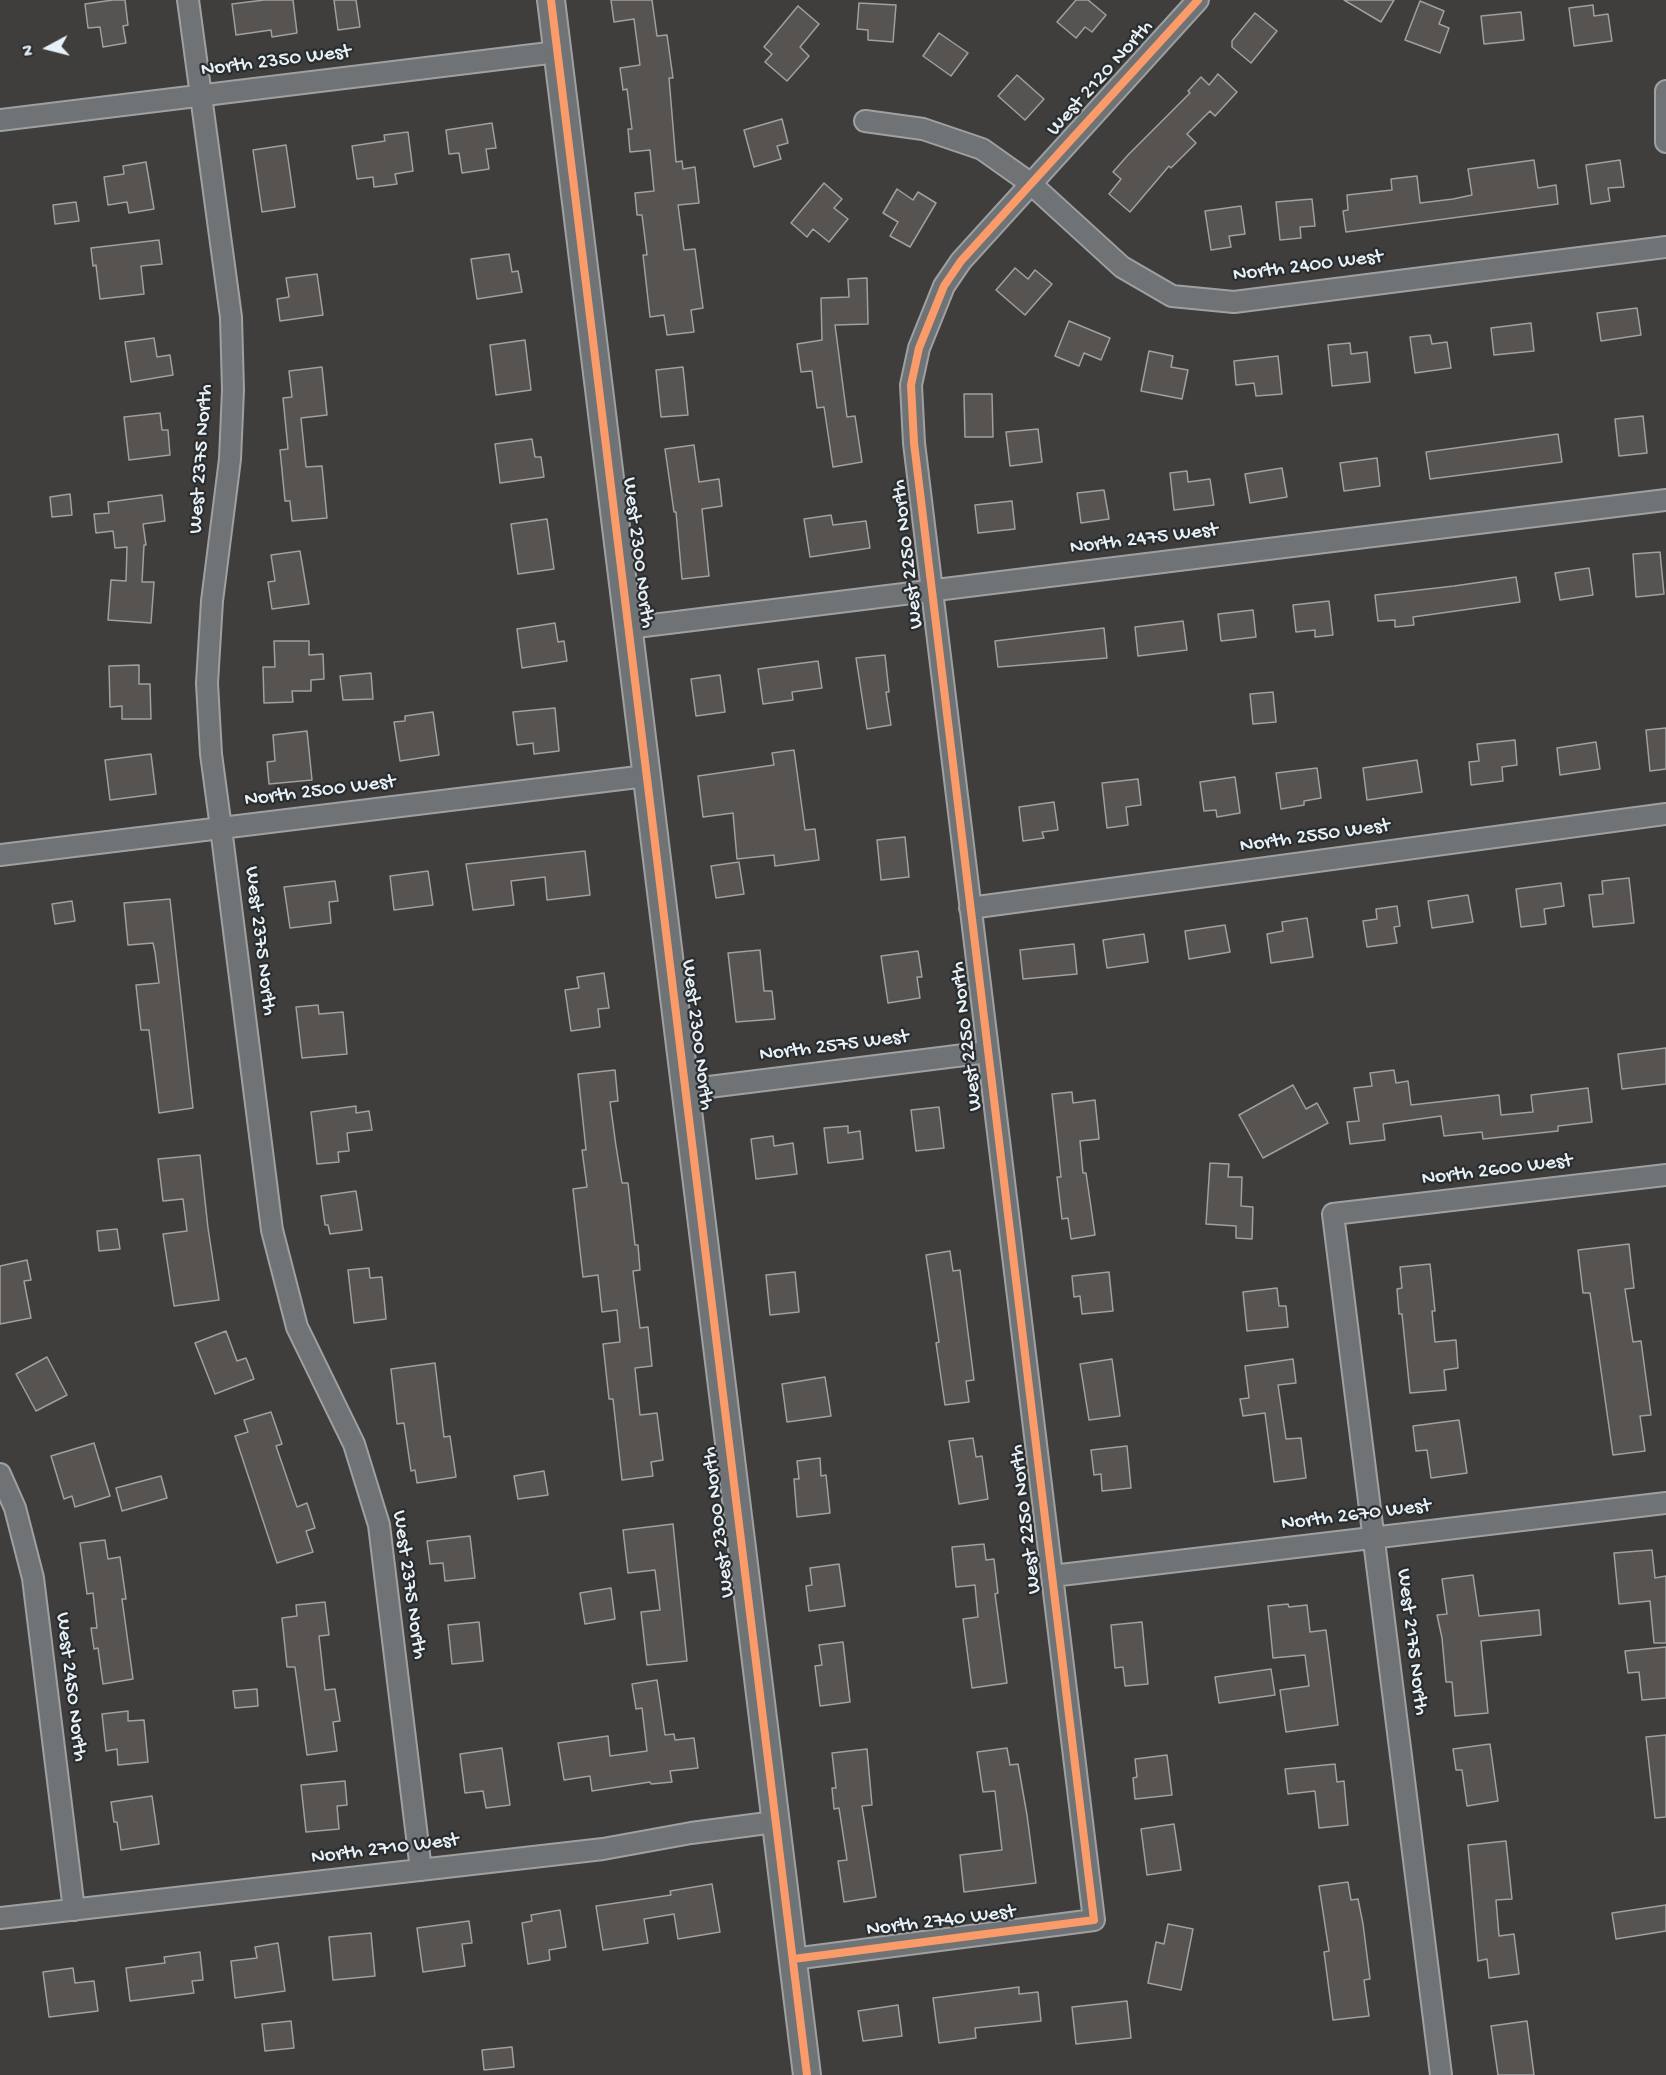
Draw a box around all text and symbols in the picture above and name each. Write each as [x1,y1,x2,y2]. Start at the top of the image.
street label: West 2120 North [1042,16,1160,142]
north arrow [18,18,78,78]
street label: North 2350 West [200,40,352,84]
text: N [20,44,40,57]
street label: North 2400 West [1232,245,1384,289]
street label: West 2375 North [184,383,220,535]
street label: West 2300 North [615,476,659,630]
street label: West 2250 North [887,478,931,630]
street label: North 2475 West [1069,518,1219,562]
street label: North 2500 West [243,770,397,814]
street label: North 2550 West [1238,814,1392,860]
street label: West 2375 North [237,865,281,1017]
street label: West 2300 North [674,958,718,1112]
street label: West 2250 North [946,960,990,1112]
street label: North 2575 West [758,1025,910,1069]
street label: North 2600 West [1420,1149,1574,1193]
street label: West 2250 North [1005,1443,1049,1595]
street label: West 2300 North [698,1445,742,1599]
street label: North 2670 West [1280,1494,1432,1538]
street label: West 2375 North [385,1509,431,1661]
street label: West 2175 North [1390,1567,1432,1717]
street label: West 2450 North [48,1611,92,1763]
street label: North 2710 West [310,1828,460,1872]
street label: North 2740 West [865,1900,1017,1944]

